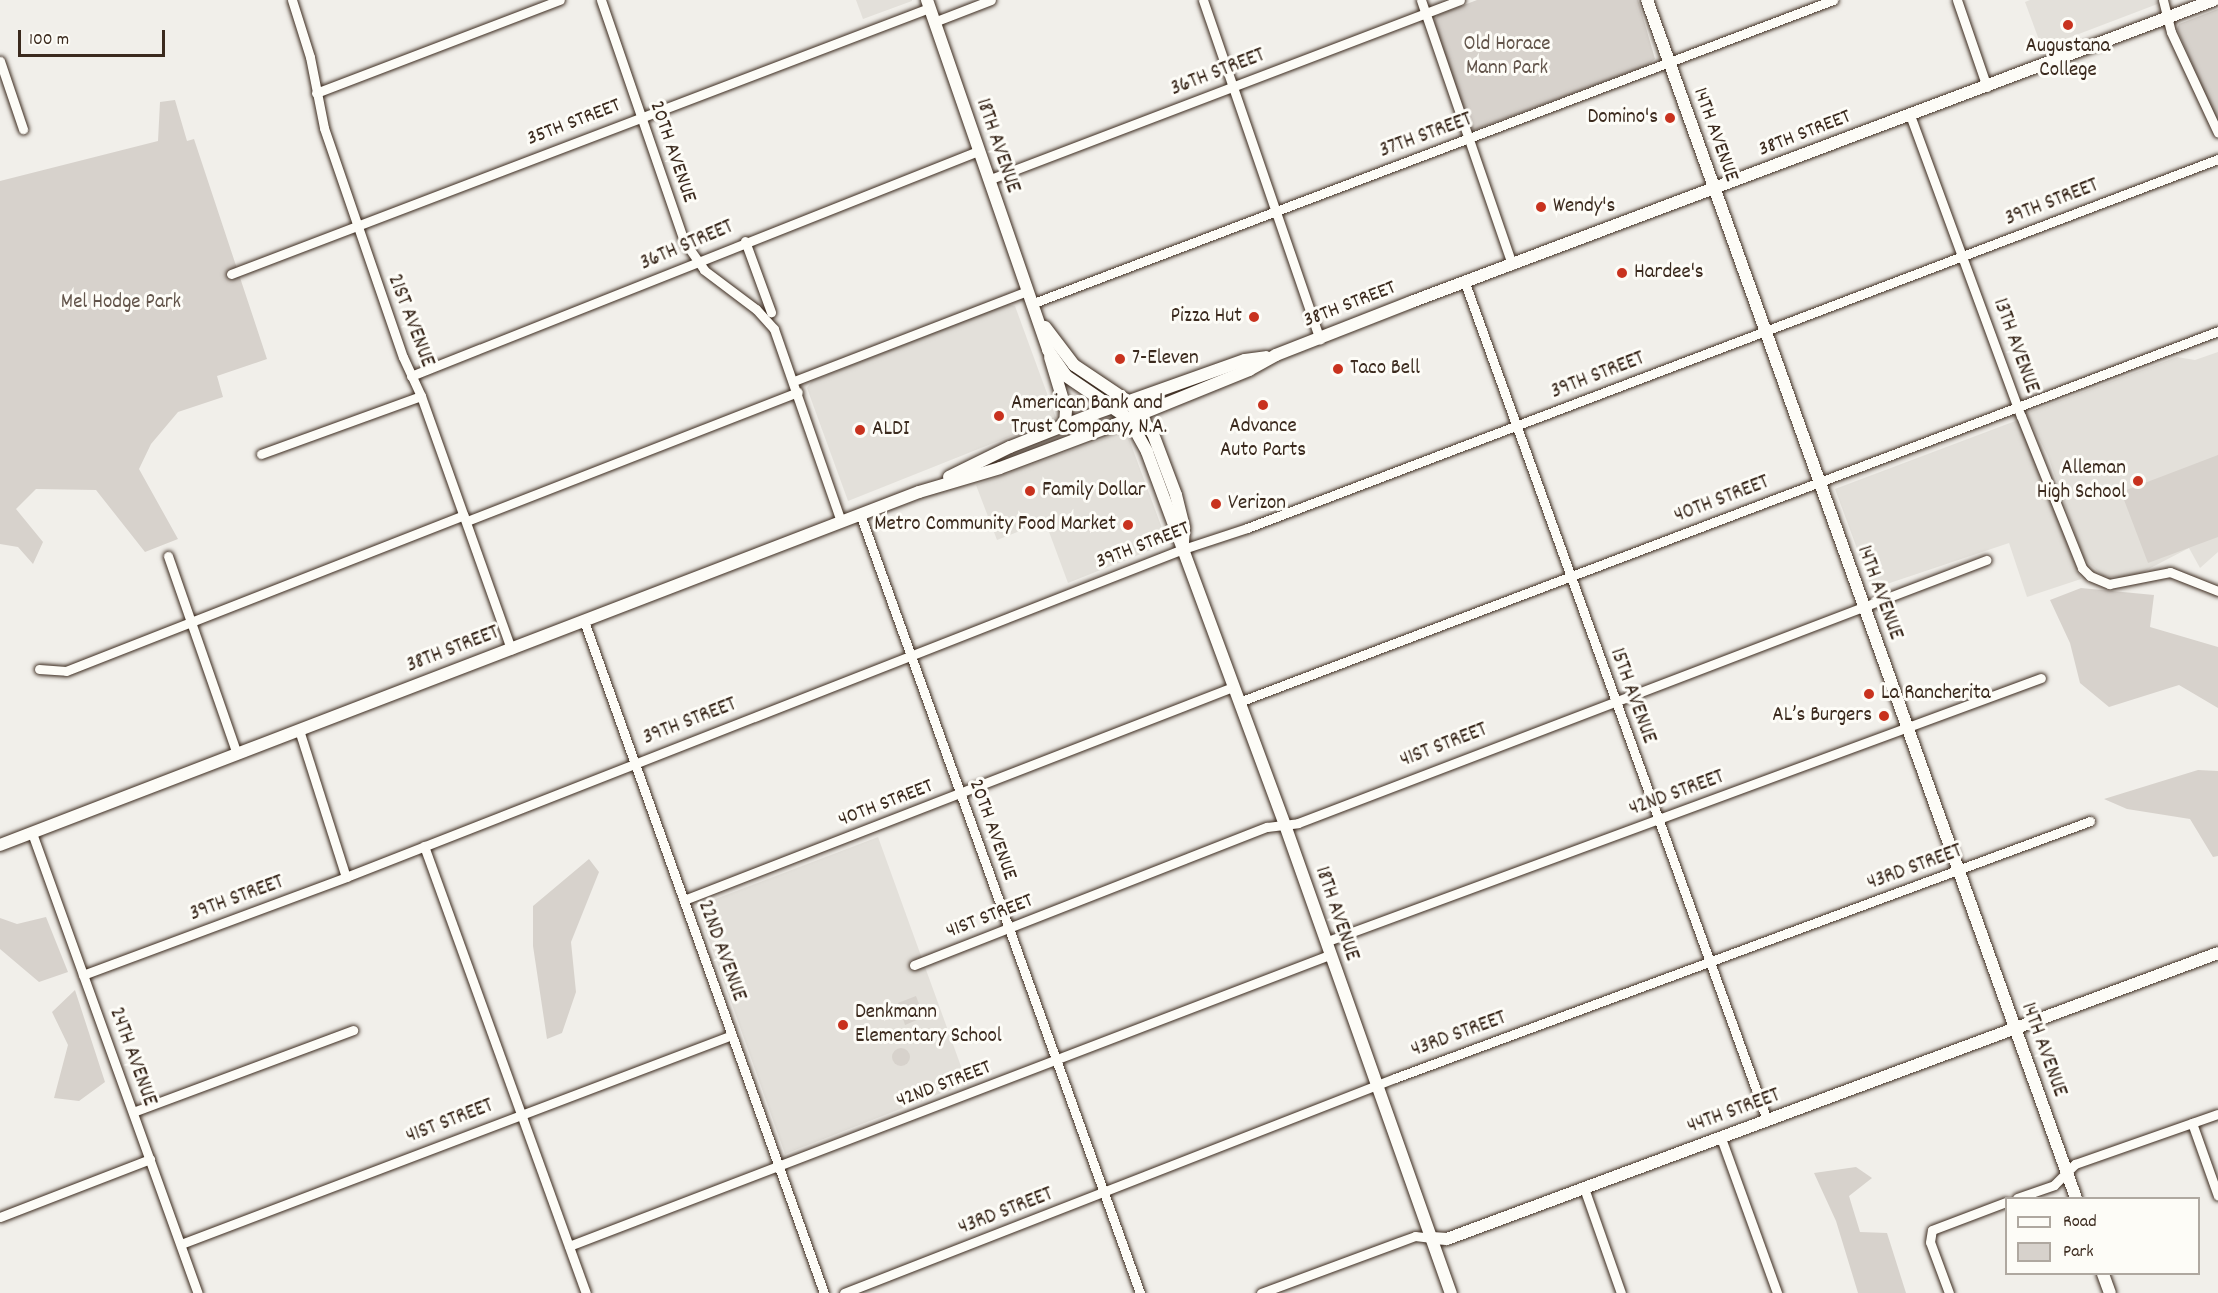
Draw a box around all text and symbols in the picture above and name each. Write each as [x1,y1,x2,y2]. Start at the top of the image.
scale bar [21,18,168,56]
marker: Augustana College [2061,18,2075,32]
text: 100 m [29,28,69,53]
park label: Old Horace Mann Park [1463,32,1551,82]
place label: Augustana College [2026,34,2110,84]
street label: 36TH STREET [1167,44,1269,102]
street label: 14TH AVENUE [1686,84,1744,186]
street label: 35TH STREET [524,94,624,152]
street label: 18TH AVENUE [969,96,1025,196]
street label: 20TH AVENUE [643,98,701,206]
place label: Domino's [1588,105,1658,131]
street label: 38TH STREET [1755,105,1855,163]
street label: 37TH STREET [1376,108,1476,164]
marker: Domino's [1663,111,1677,125]
street label: 39TH STREET [2002,174,2102,232]
place label: Wendy's [1553,194,1615,220]
marker: Wendy's [1534,200,1548,214]
street label: 36TH STREET [637,215,737,277]
place label: Hardee's [1634,260,1704,286]
marker: Hardee's [1615,266,1629,280]
street label: 21ST AVENUE [381,271,439,371]
street label: 38TH STREET [1300,276,1400,334]
park label: Mel Hodge Park [61,290,181,316]
street label: 13TH AVENUE [1986,295,2044,397]
place label: Pizza Hut [1170,304,1242,330]
marker: Pizza Hut [1247,310,1261,324]
place label: 7-Eleven [1132,346,1199,372]
street label: 39TH STREET [1548,347,1648,405]
marker: 7-Eleven [1113,352,1127,366]
place label: Taco Bell [1350,356,1420,382]
marker: Taco Bell [1331,362,1345,376]
place label: American Bank and Trust Company, N.A. [1011,391,1167,441]
marker: Advance Auto Parts [1256,398,1270,412]
marker: American Bank and Trust Company, N.A. [992,409,1006,423]
place label: Advance Auto Parts [1220,414,1306,464]
place label: ALDI [872,417,909,443]
marker: ALDI [853,423,867,437]
place label: Alleman High School [2037,456,2126,506]
street label: 40TH STREET [1671,470,1773,530]
marker: Alleman High School [2131,474,2145,488]
place label: Family Dollar [1042,478,1146,504]
marker: Family Dollar [1023,484,1037,498]
place label: Verizon [1228,491,1286,517]
marker: Verizon [1209,497,1223,511]
place label: Metro Community Food Market [874,512,1116,538]
street label: 39TH STREET [1093,517,1193,575]
marker: Metro Community Food Market [1121,518,1135,532]
street label: 14TH AVENUE [1850,542,1908,644]
street label: 38TH STREET [403,621,503,679]
street label: 15TH AVENUE [1603,645,1661,747]
place label: La Rancherita [1881,681,1991,707]
marker: La Rancherita [1862,687,1876,701]
street label: 39TH STREET [640,693,740,751]
place label: AL’s Burgers [1772,703,1872,729]
marker: AL’s Burgers [1877,709,1891,723]
street label: 41ST STREET [1397,718,1491,774]
street label: 42ND STREET [1626,765,1728,823]
street label: 40TH STREET [835,774,937,834]
street label: 20TH AVENUE [962,776,1022,884]
street label: 43RD STREET [1864,839,1966,897]
street label: 18TH AVENUE [1308,864,1364,964]
street label: 39TH STREET [187,870,287,928]
street label: 41ST STREET [943,889,1037,945]
street label: 22ND AVENUE [691,897,751,1005]
street label: 14TH AVENUE [2014,999,2072,1101]
place label: Denkmann Elementary School [855,1000,1002,1050]
street label: 24TH AVENUE [103,1004,161,1110]
street label: 43RD STREET [1408,1006,1510,1064]
marker: Denkmann Elementary School [836,1018,850,1032]
street label: 42ND STREET [893,1055,995,1115]
street label: 44TH STREET [1684,1084,1784,1140]
street label: 41ST STREET [403,1094,497,1150]
street label: 43RD STREET [955,1182,1057,1242]
legend [2005,1197,2200,1275]
text: Road [2063,1210,2097,1235]
text: Park [2063,1240,2094,1265]

